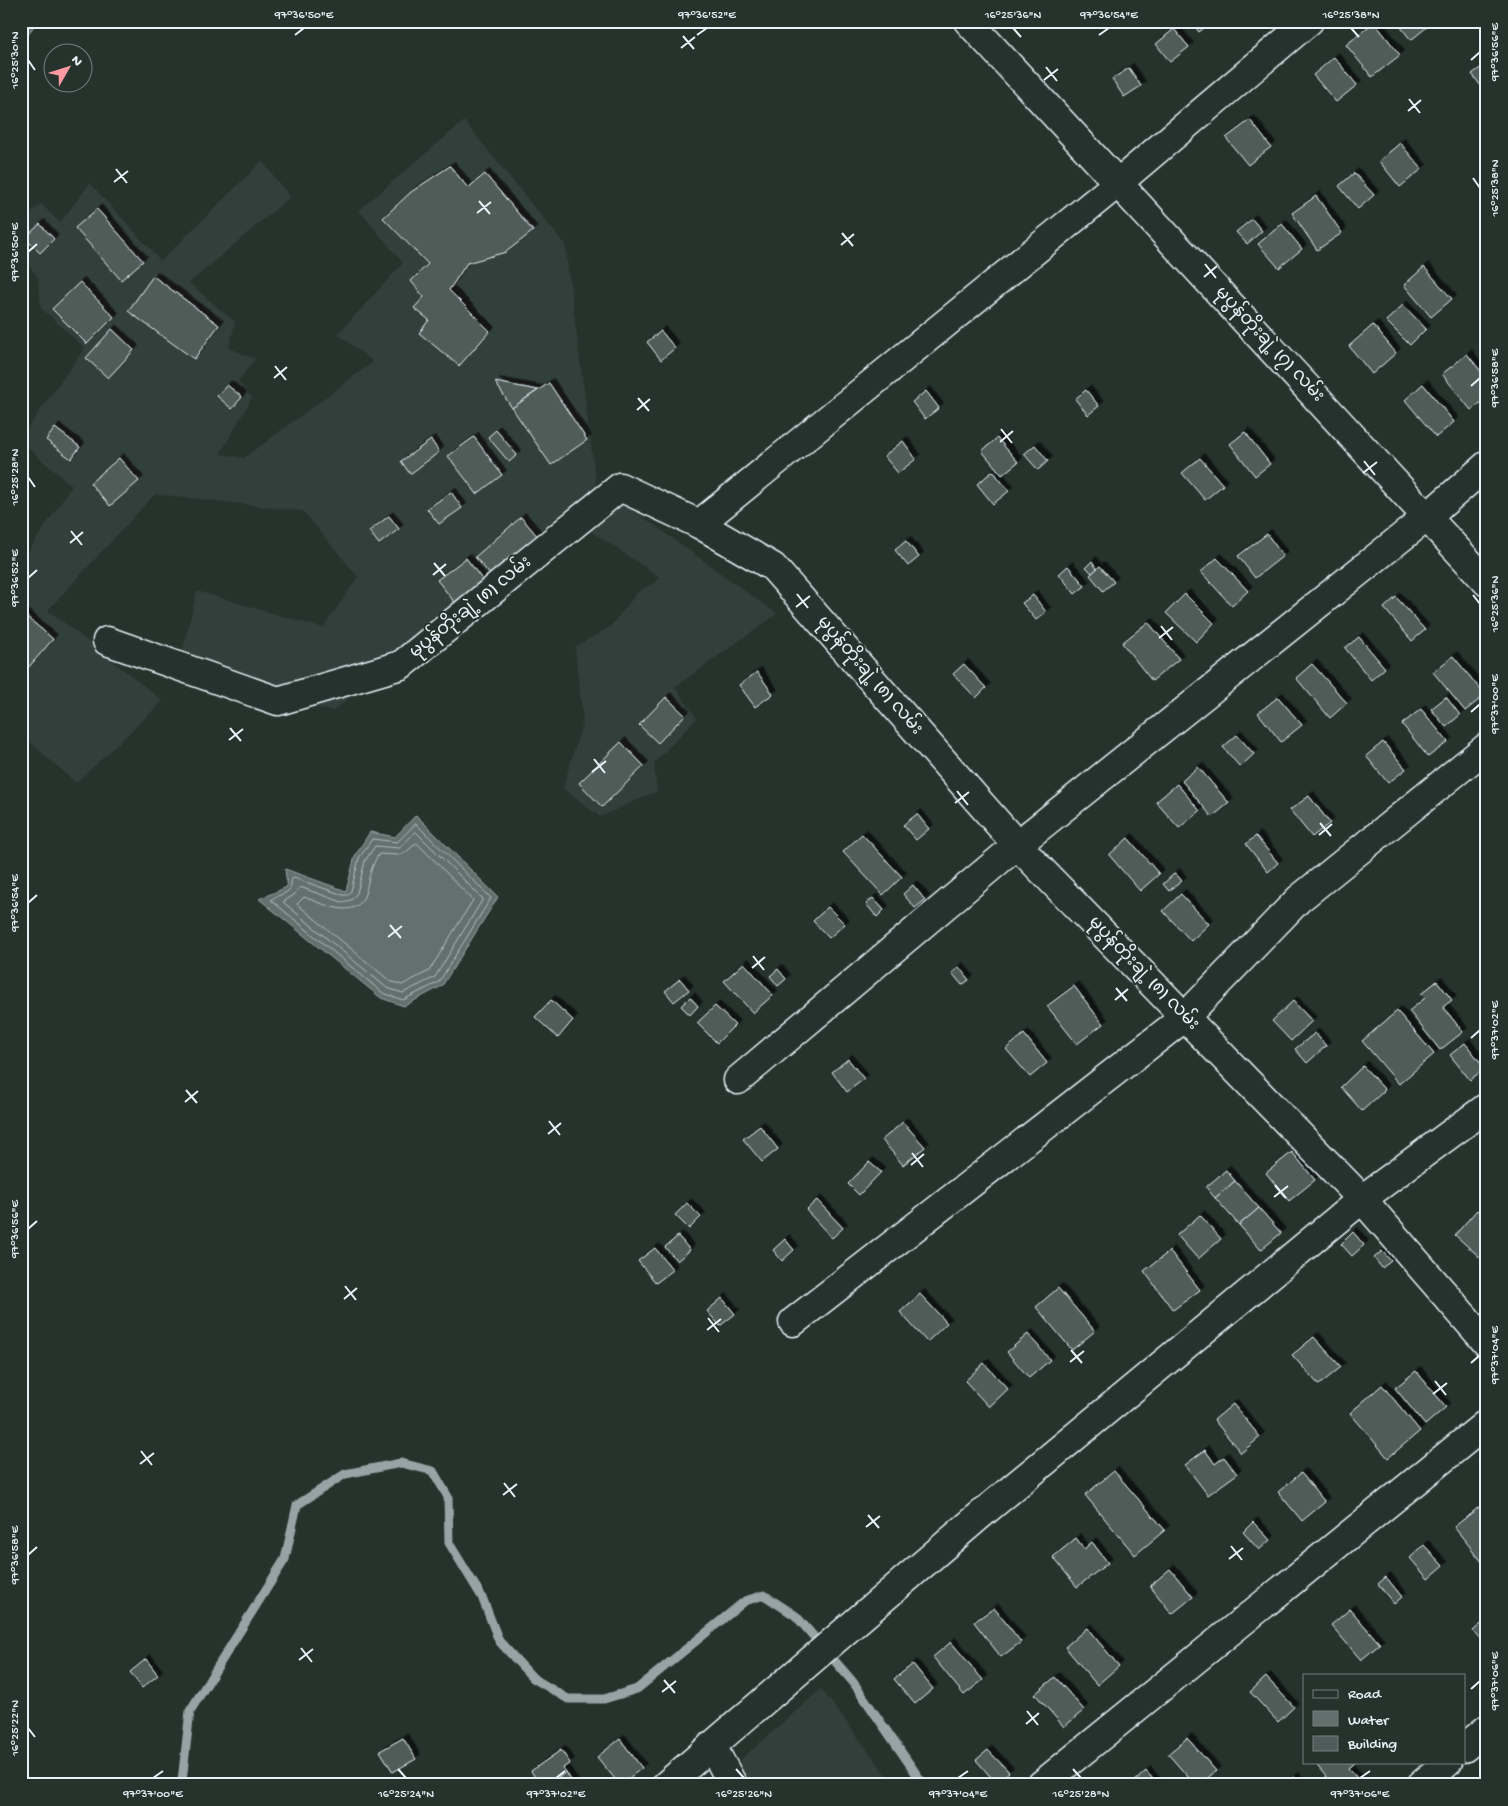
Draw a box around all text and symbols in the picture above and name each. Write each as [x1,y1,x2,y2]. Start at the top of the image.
text: 97°36'50"E [274,9,334,23]
text: 97°36'52"E [677,9,736,23]
text: 16°25'36"N [984,9,1042,23]
text: 97°36'54"E [1079,9,1138,23]
text: 16°25'38"N [1321,9,1380,23]
text: 97°36'56"E [1489,23,1503,82]
text: 16°25'30"N [9,31,23,90]
north arrow [42,42,92,92]
text: N [67,52,86,70]
text: 16°25'38"N [1489,159,1503,218]
text: 97°36'50"E [9,222,23,282]
street label: မုပွန်တိုးချဲ့ (၇) လမ်း [1209,279,1332,409]
text: 97°36'58"E [1489,348,1503,408]
text: 16°25'28"N [9,448,23,506]
street label: မုပွန်တိုးချဲ့ (၈) လမ်း [402,548,537,665]
text: 97°36'52"E [9,549,23,608]
text: 16°25'36"N [1489,575,1503,633]
street label: မုပွန်တိုးချဲ့ (၈) လမ်း [810,608,931,741]
text: 97°37'00"E [1489,674,1503,735]
text: 97°36'54"E [9,874,23,933]
street label: မုပွန်တိုးချဲ့ (၈) လမ်း [1082,908,1207,1037]
text: 97°37'02"E [1489,1000,1503,1060]
text: 97°36'56"E [9,1200,23,1259]
text: 97°37'04"E [1489,1325,1503,1385]
text: 97°36'58"E [9,1525,23,1585]
text: 97°37'06"E [1489,1651,1503,1711]
legend [1303,1674,1466,1764]
text: Road [1348,1686,1382,1704]
text: 16°25'22"N [9,1700,23,1757]
text: Water [1348,1712,1390,1730]
text: Building [1347,1736,1397,1754]
text: 97°37'00"E [122,1788,183,1802]
text: 16°25'24"N [377,1788,434,1802]
text: 97°37'02"E [526,1788,586,1802]
text: 16°25'26"N [715,1788,772,1802]
text: 97°37'04"E [928,1788,988,1802]
text: 16°25'28"N [1052,1788,1110,1802]
text: 97°37'06"E [1330,1788,1390,1802]

